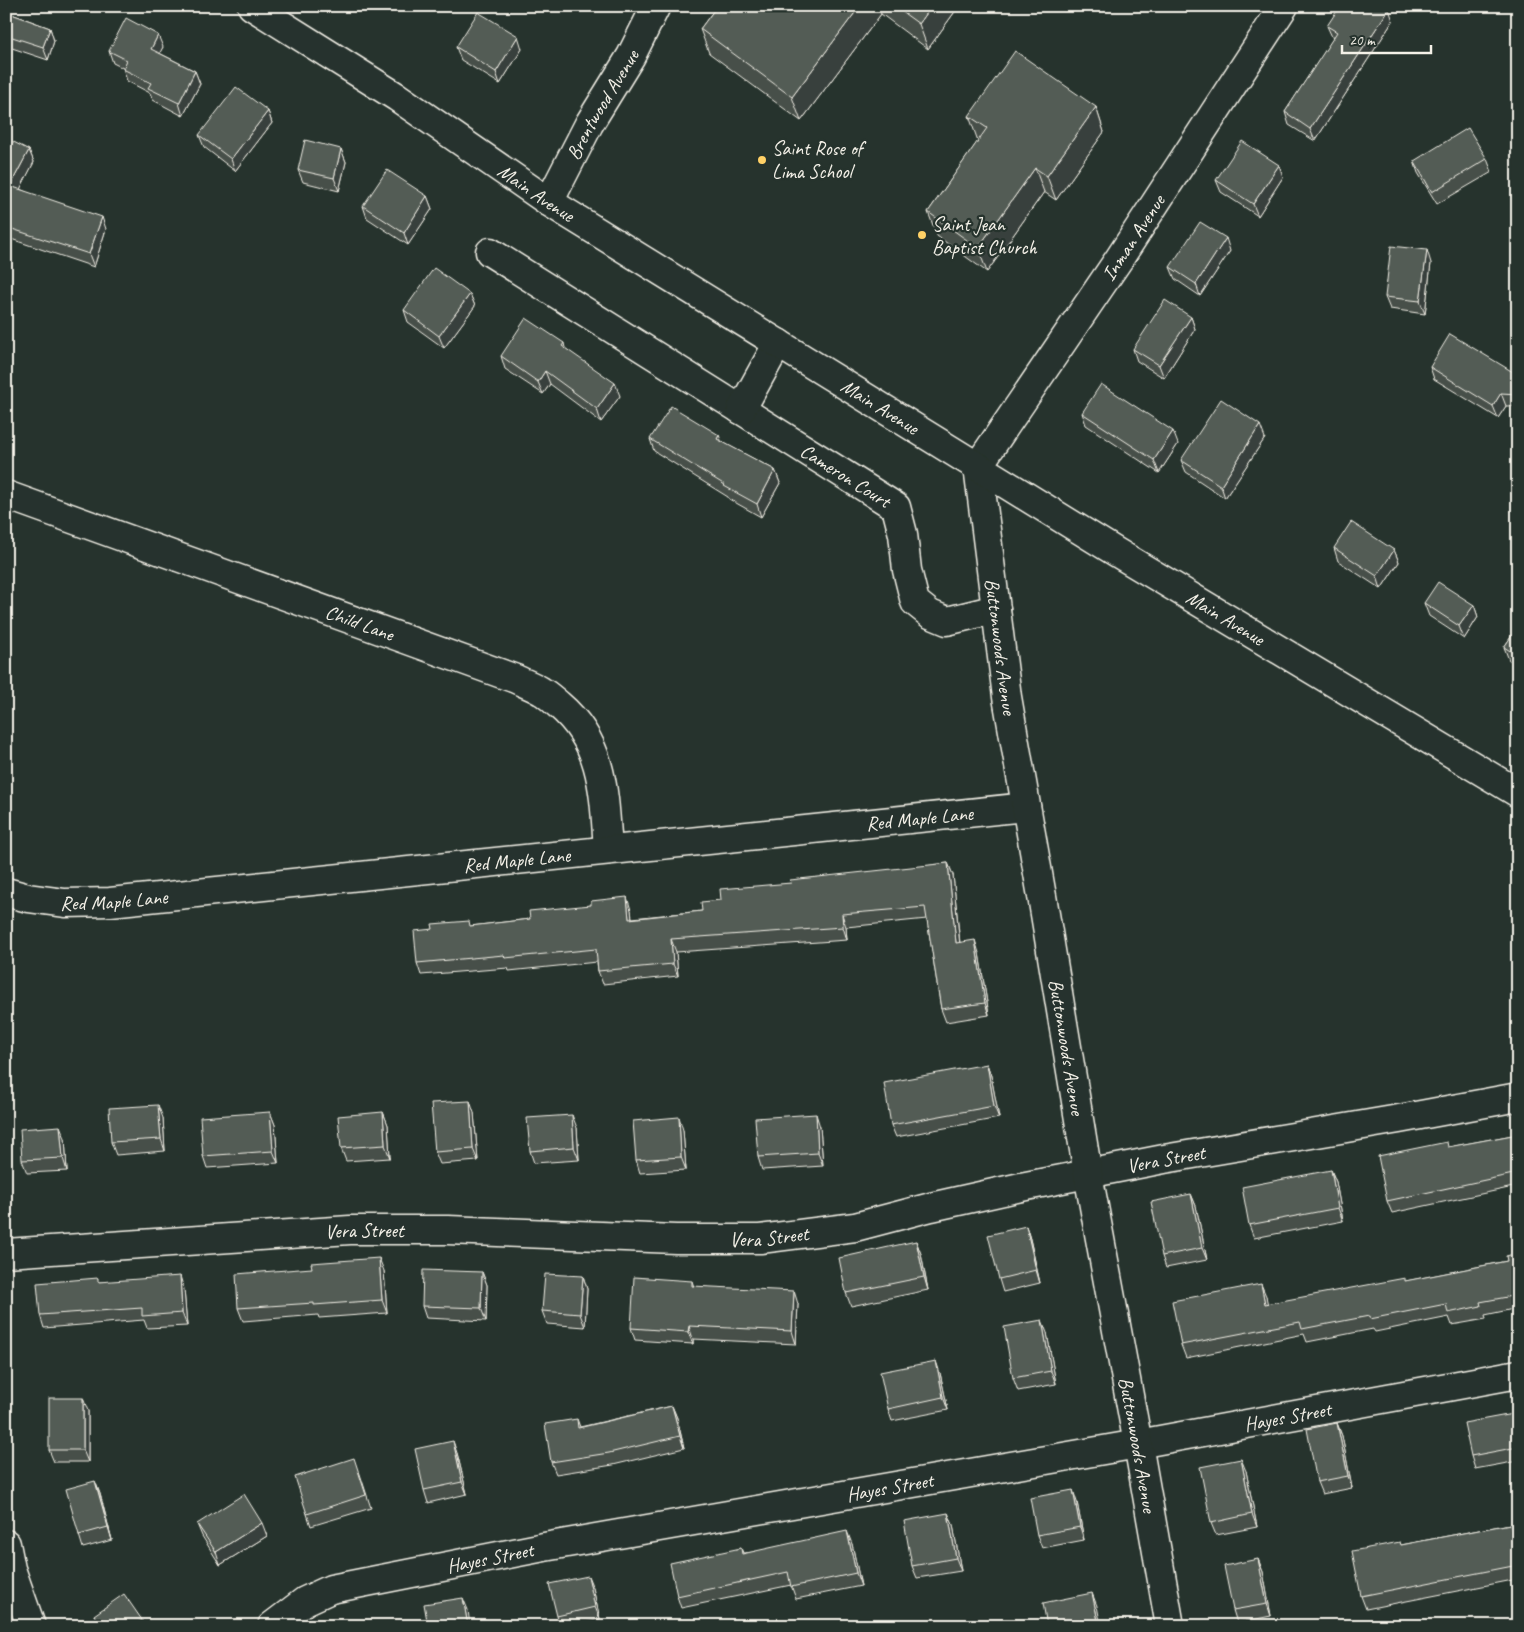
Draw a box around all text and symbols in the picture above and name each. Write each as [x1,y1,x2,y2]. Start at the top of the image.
scale bar [1342,22,1430,54]
text: 20 m [1349,31,1376,50]
street label: Brentwood Avenue [560,45,645,164]
place label: Saint Rose of Lima School [772,136,867,184]
marker: Saint Rose of Lima School [756,154,768,166]
street label: Main Avenue [493,158,580,228]
street label: Inman Avenue [1096,189,1171,285]
place label: Saint Jean Baptist Church [932,212,1038,260]
marker: Saint Jean Baptist Church [916,229,928,241]
street label: Main Avenue [837,373,925,441]
street label: Cameron Court [796,438,897,514]
street label: Buttonwoods Avenue [980,577,1023,718]
street label: Main Avenue [1182,585,1271,651]
street label: Child Lane [322,599,399,647]
street label: Red Maple Lane [865,800,976,836]
street label: Red Maple Lane [462,842,573,878]
street label: Red Maple Lane [60,883,170,916]
street label: Buttonwoods Avenue [1043,977,1091,1118]
street label: Vera Street [1125,1139,1209,1179]
street label: Vera Street [324,1218,406,1244]
street label: Vera Street [730,1220,812,1252]
street label: Buttonwoods Avenue [1113,1375,1163,1516]
street label: Hayes Street [1242,1396,1335,1437]
street label: Hayes Street [844,1467,937,1507]
street label: Hayes Street [444,1536,538,1578]

